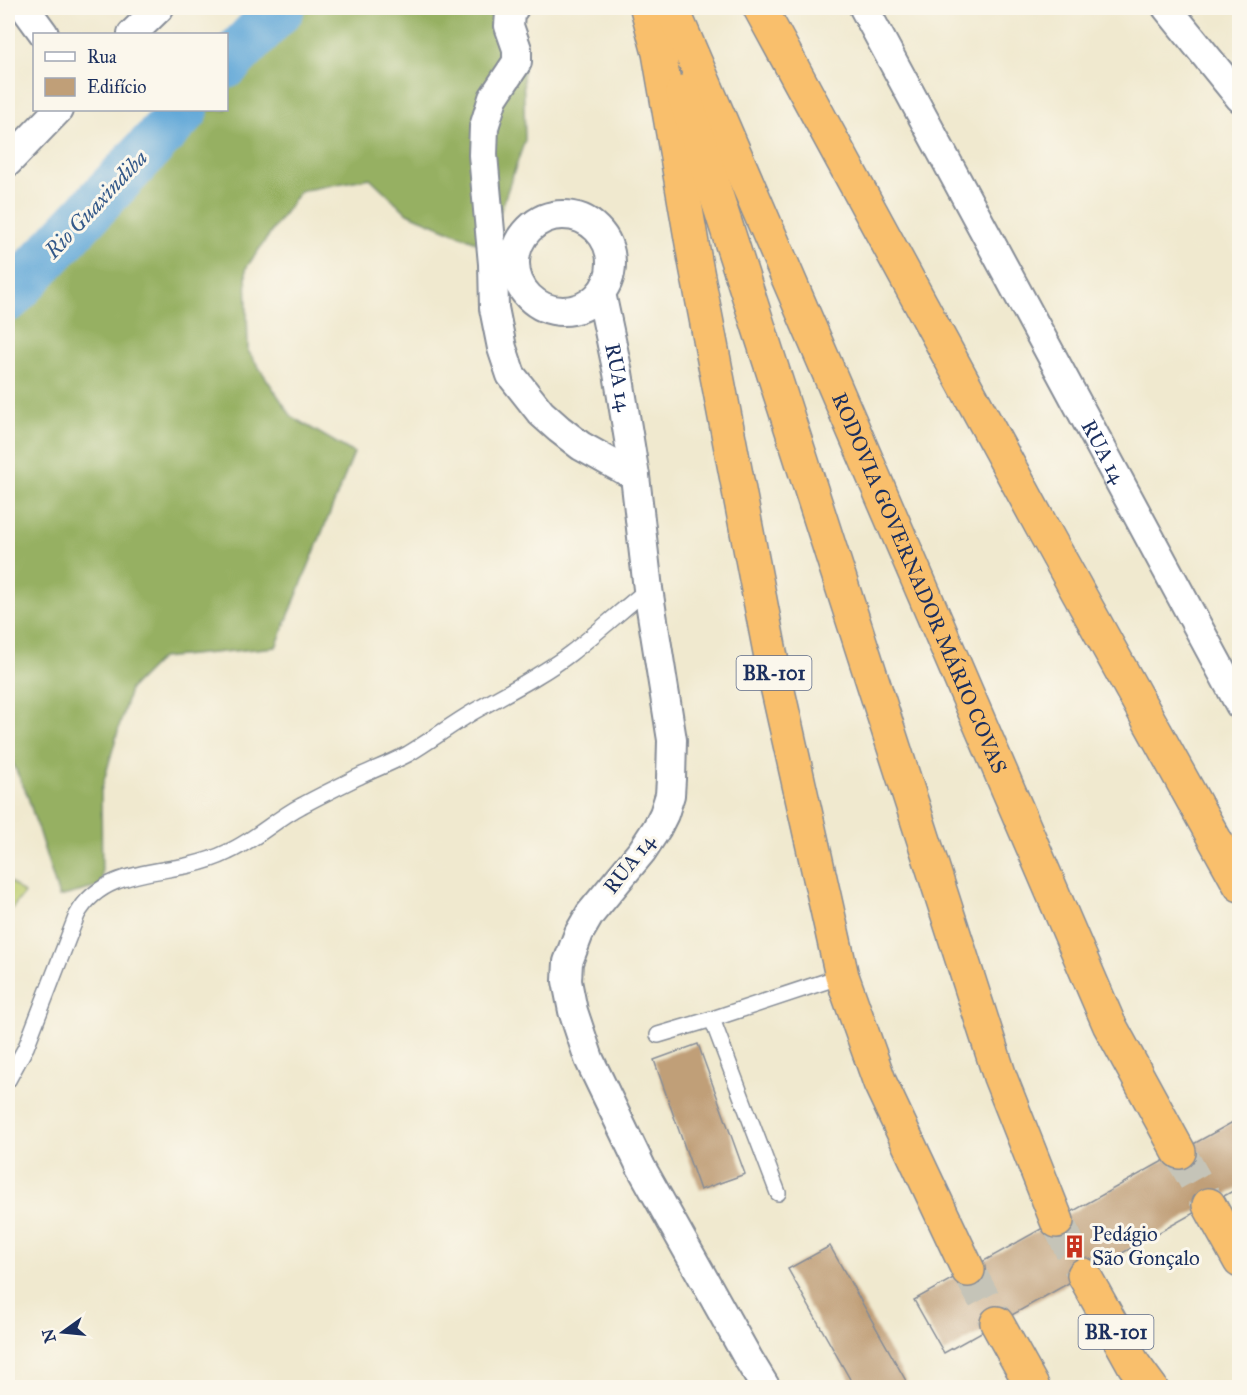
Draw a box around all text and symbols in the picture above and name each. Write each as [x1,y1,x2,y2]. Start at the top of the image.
legend [33,33,228,111]
text: Rua [87,46,117,68]
text: Edifício [87,76,146,98]
water label: Rio Guaxindiba [38,144,153,264]
street label: RUA 14 [599,341,637,414]
street label: RODOVIA GOVERNADOR MÁRIO COVAS [826,389,1013,778]
street label: RUA 14 [1076,415,1132,489]
road number: BR-101 [736,656,812,690]
street label: RUA 14 [598,828,661,899]
place label: Pedágio São Gonçalo [1092,1221,1200,1271]
building icon: Pedágio São Gonçalo [1061,1233,1087,1259]
north arrow [33,1302,93,1362]
road number: BR-101 [1078,1315,1154,1349]
text: N [38,1326,60,1345]

